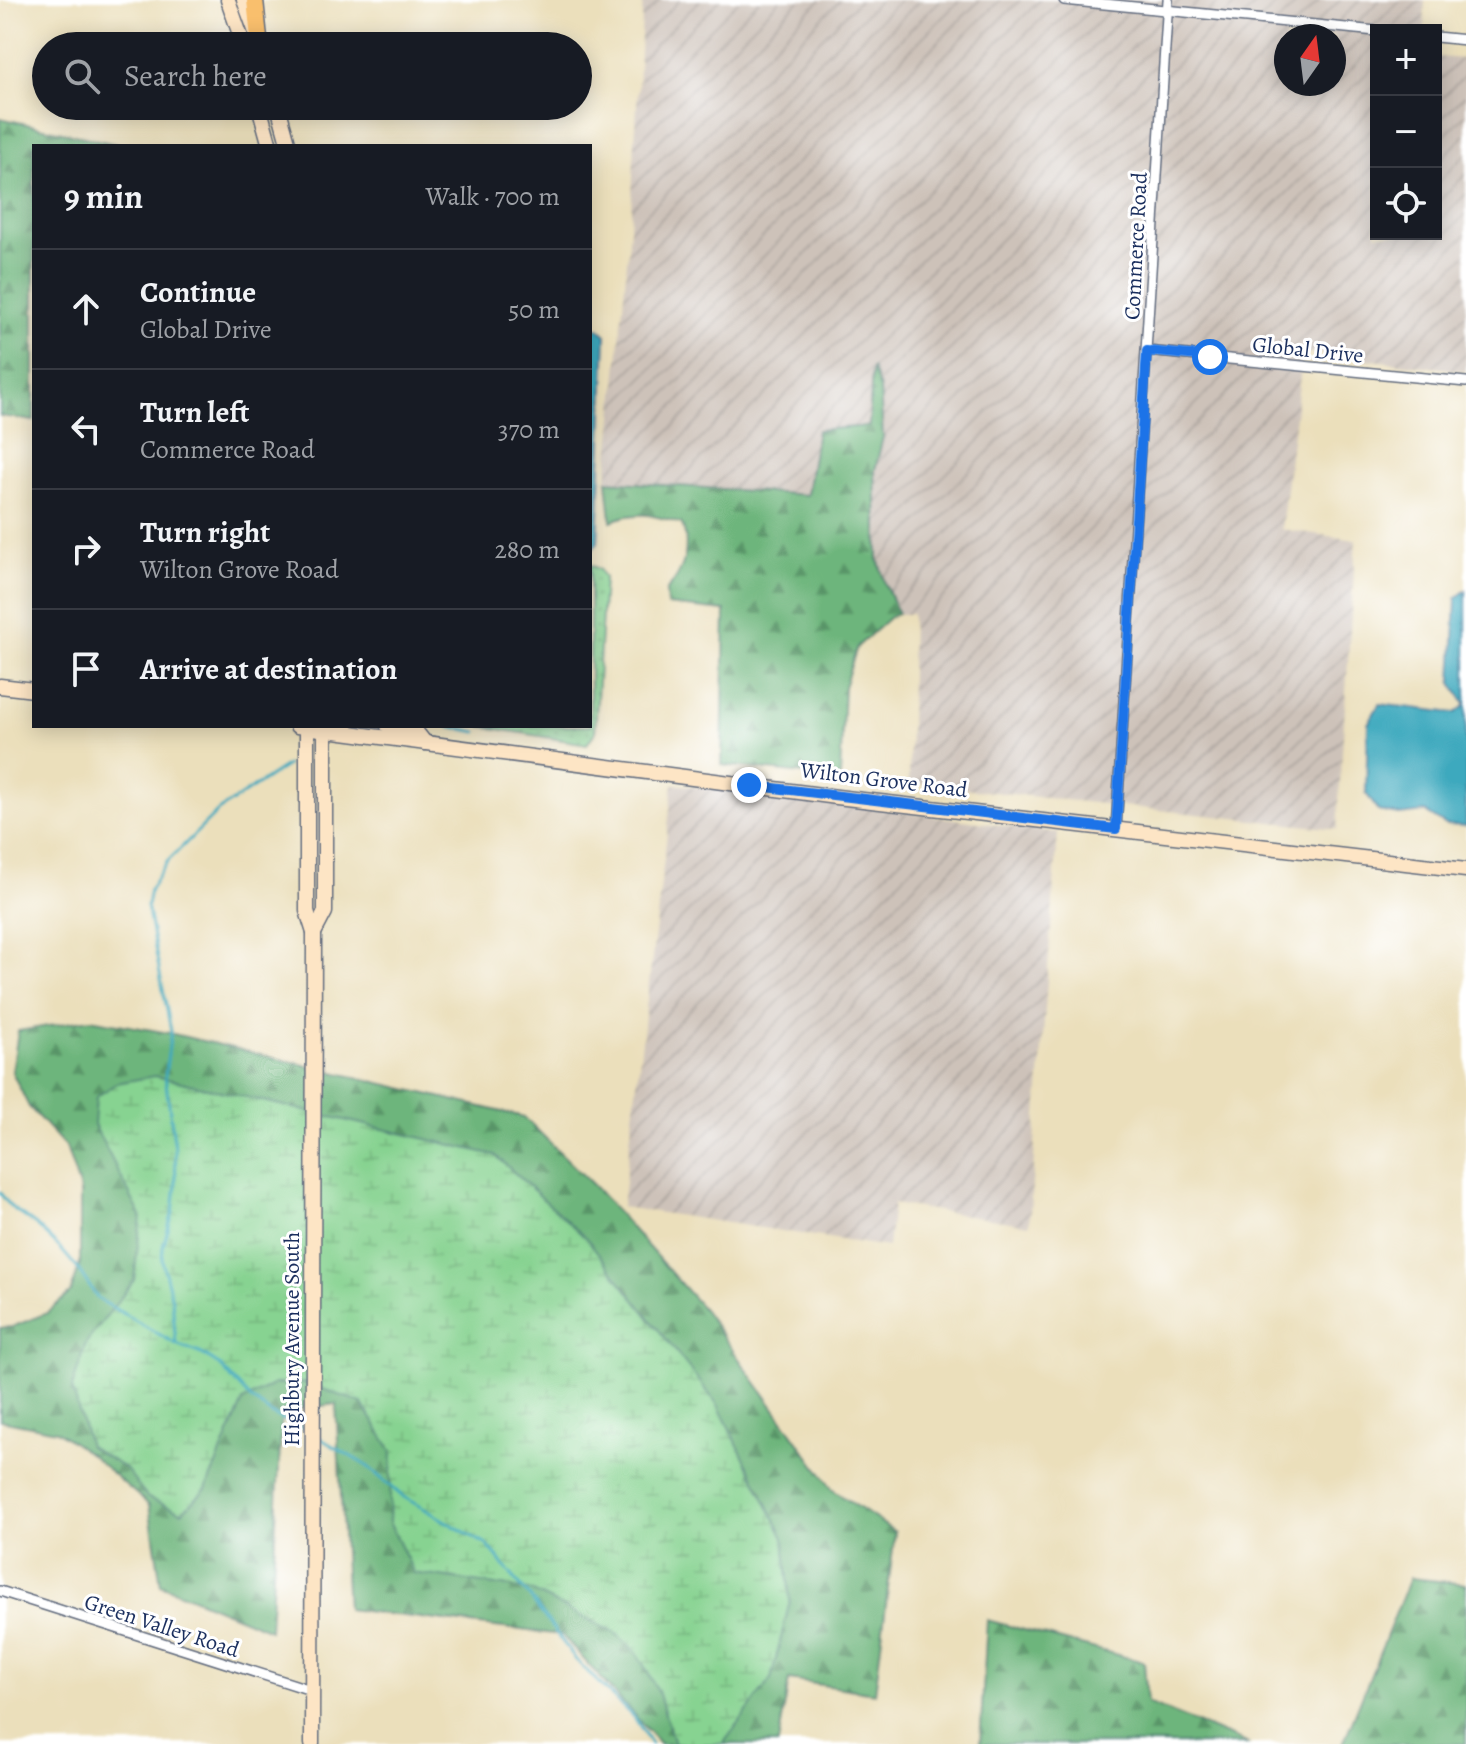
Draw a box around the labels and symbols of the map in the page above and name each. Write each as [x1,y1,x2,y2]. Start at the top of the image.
north arrow [1274,24,1346,96]
street label: Commerce Road [1117,171,1155,321]
street label: Global Drive [1251,329,1365,371]
route start [1192,339,1228,375]
street label: Wilton Grove Road [798,755,969,805]
route end [731,767,767,803]
street label: Highbury Avenue South [277,1232,307,1446]
street label: Green Valley Road [80,1587,243,1665]

